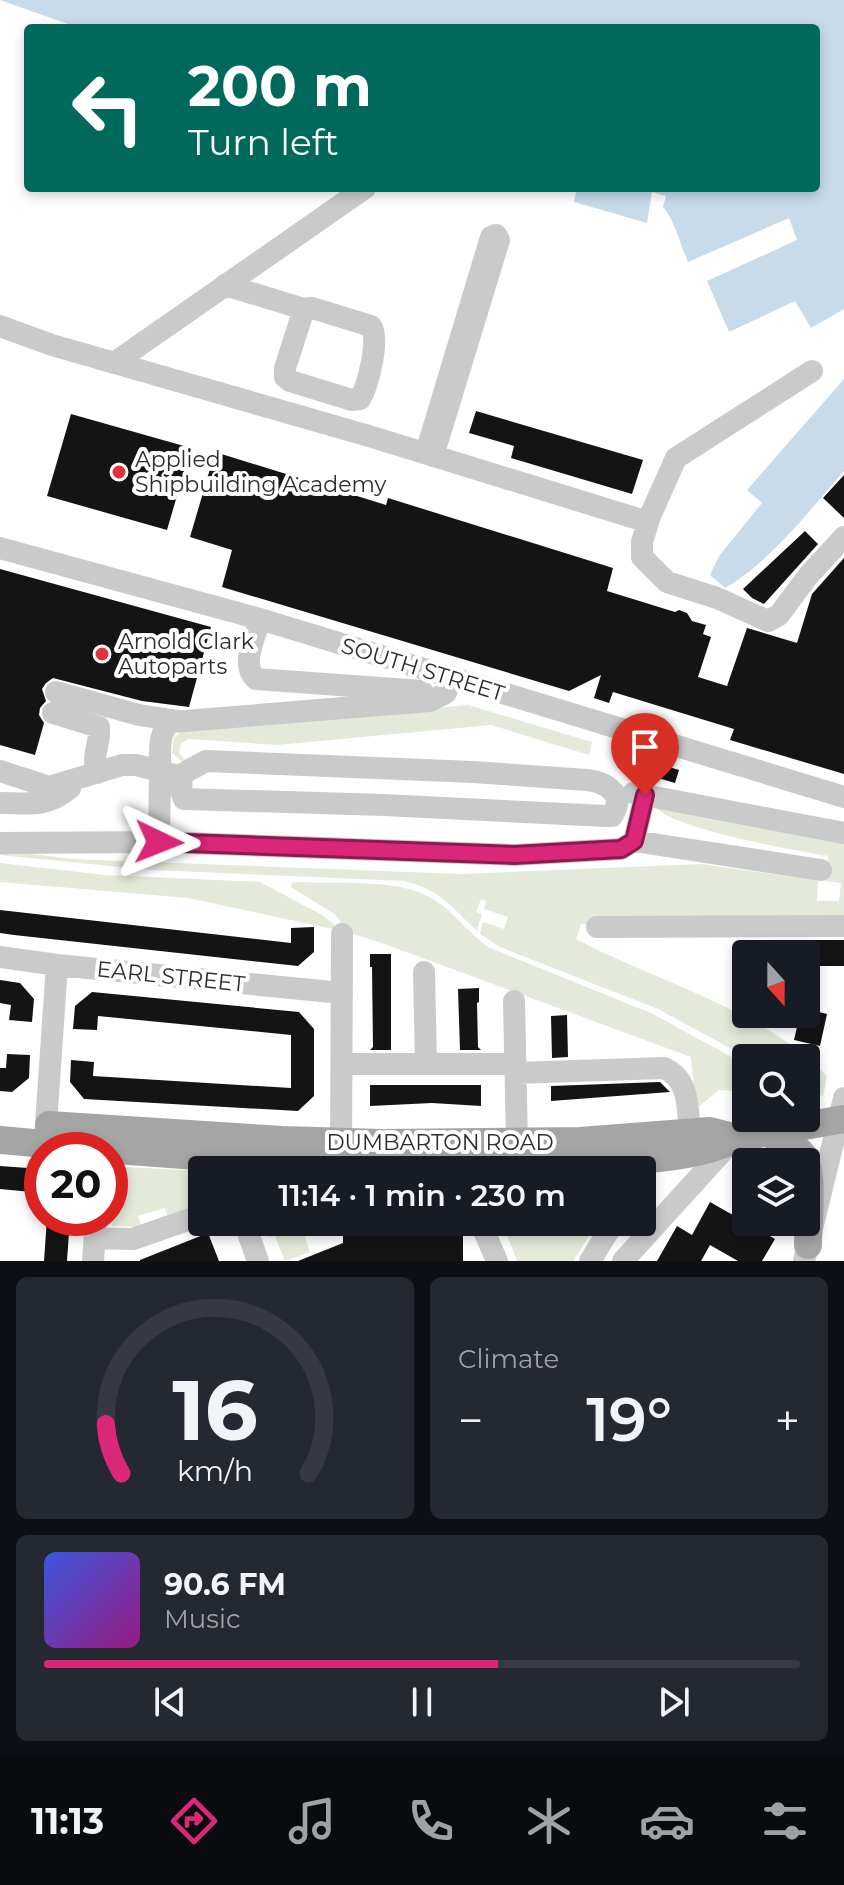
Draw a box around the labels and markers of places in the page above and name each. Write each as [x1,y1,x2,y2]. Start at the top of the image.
place label: Applied Shipbuilding Academy [135,446,386,498]
marker: Applied Shipbuilding Academy [110,463,128,481]
place label: Arnold Clark Autoparts [118,628,255,680]
marker: Arnold Clark Autoparts [93,645,111,663]
pin [611,713,679,795]

